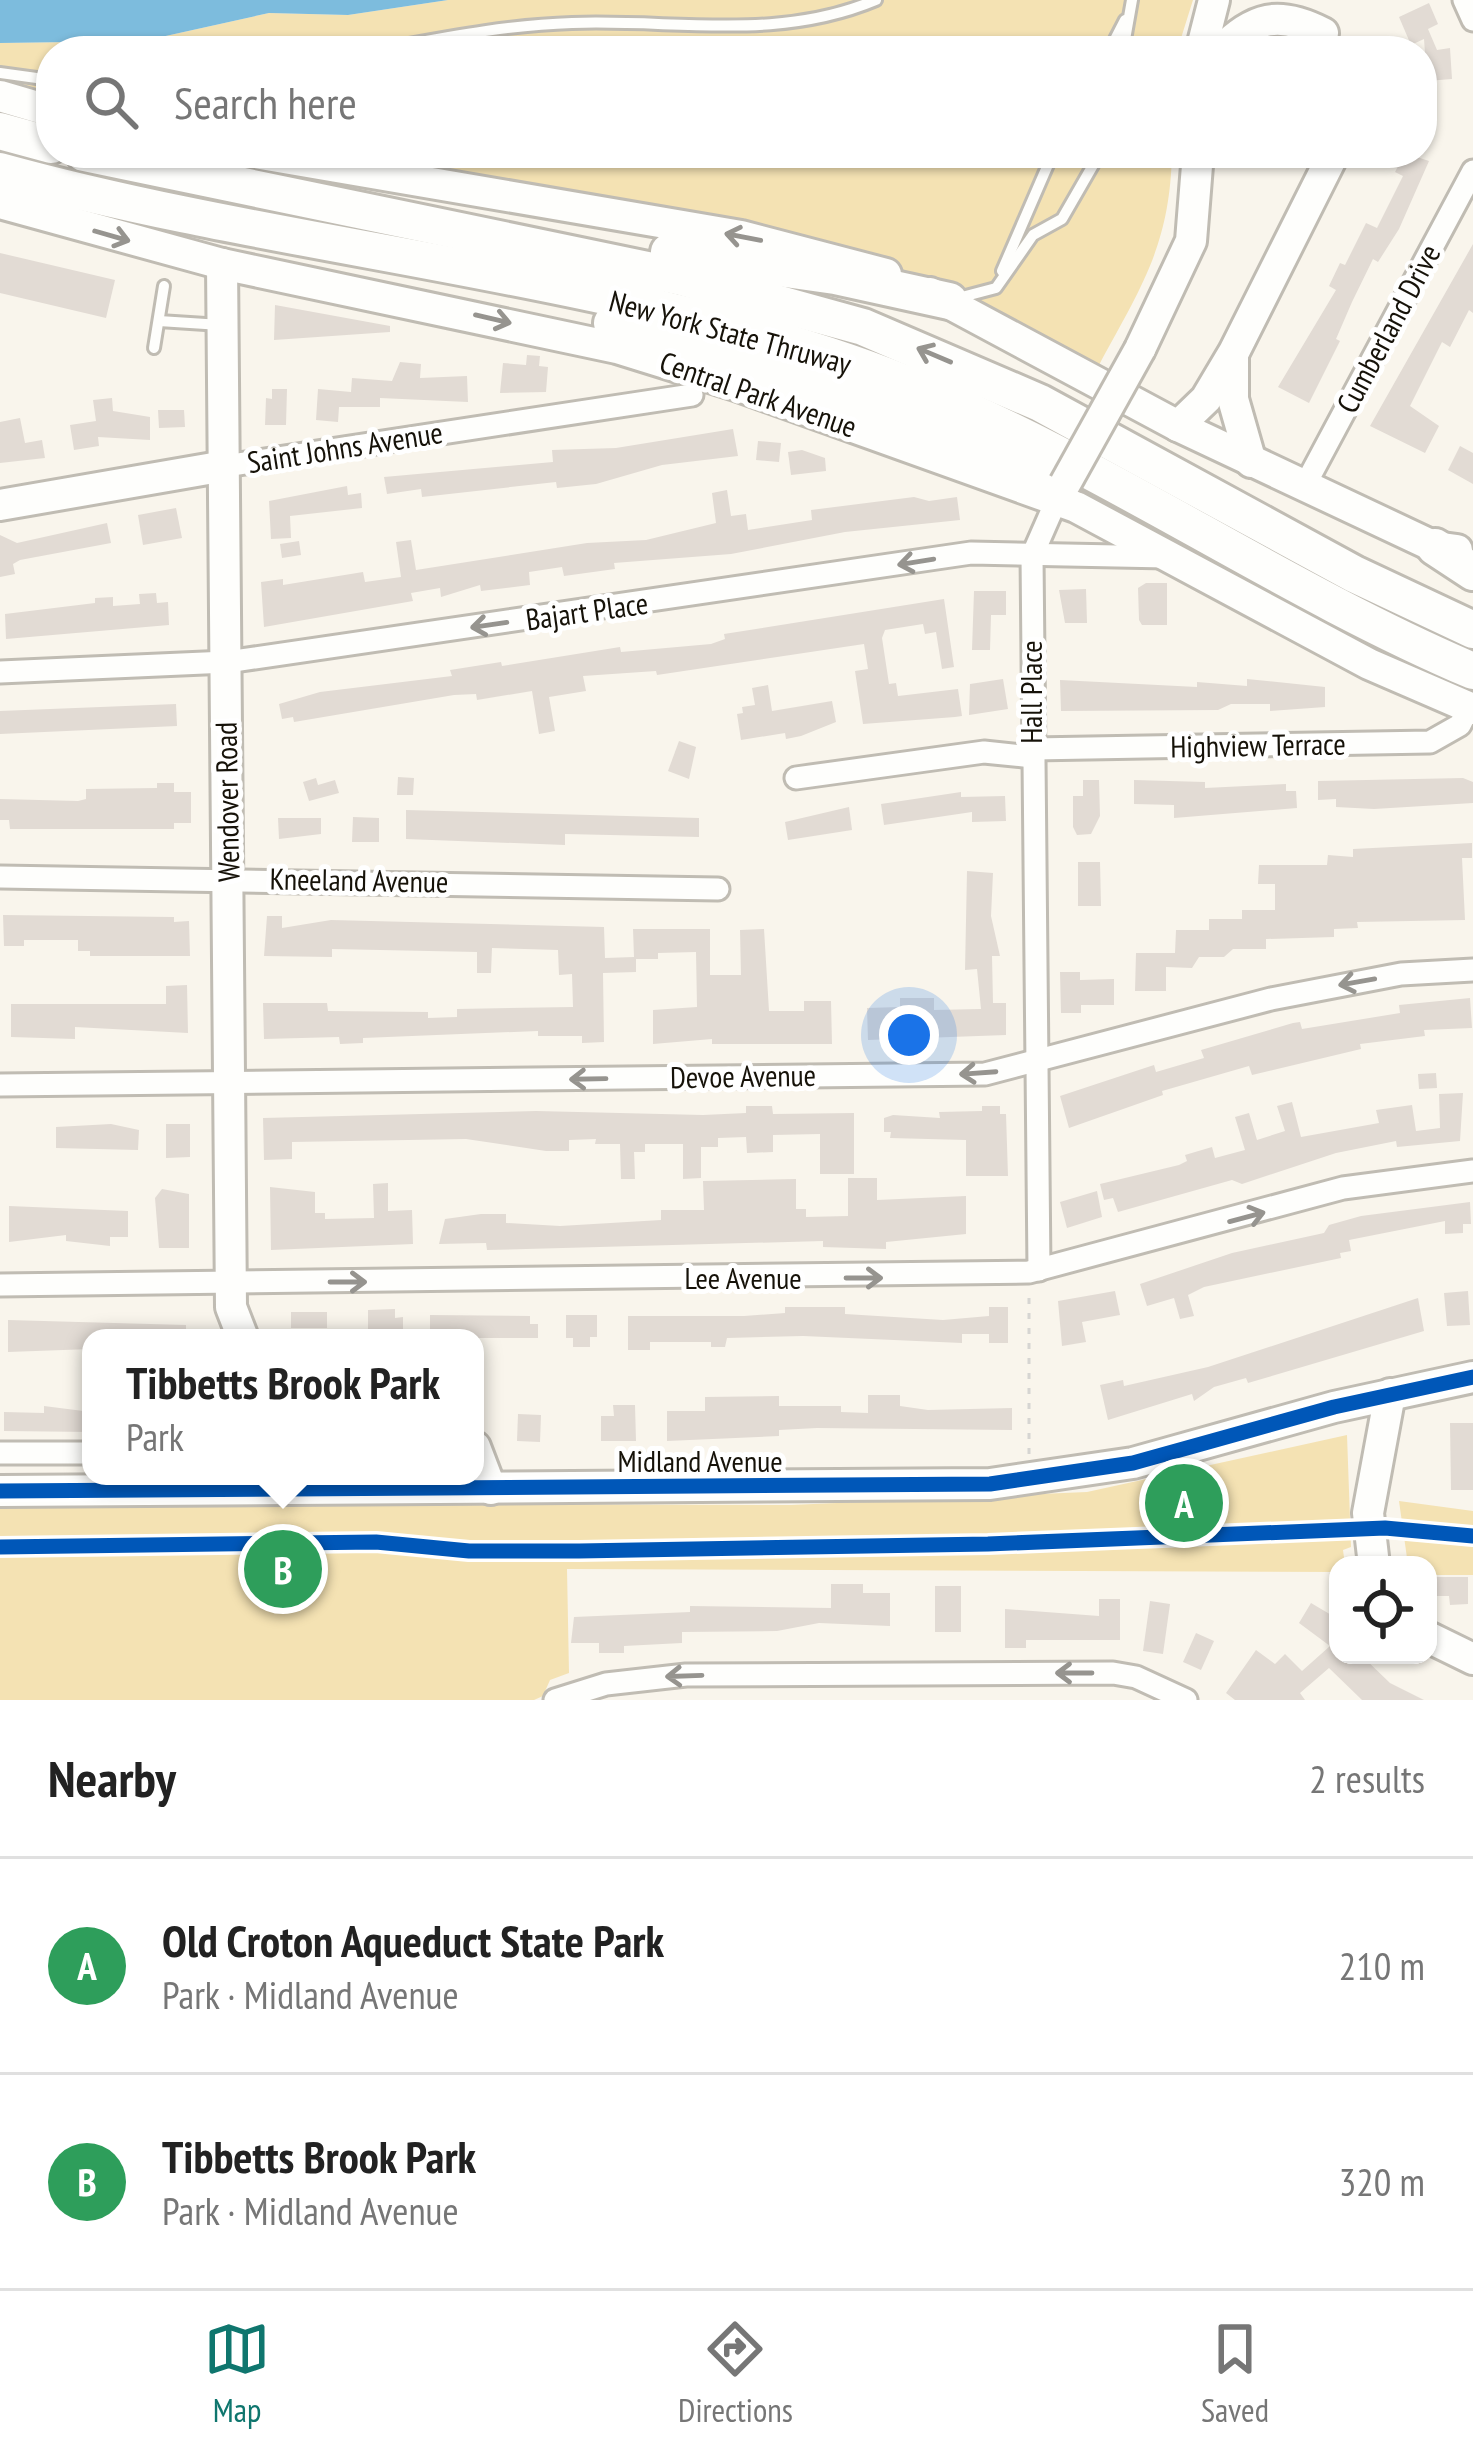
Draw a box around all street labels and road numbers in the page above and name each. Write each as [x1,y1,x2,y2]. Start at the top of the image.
street label: Cumberland Drive [1327,237,1448,419]
street label: New York State Thruway [605,281,856,383]
street label: Central Park Avenue [655,342,862,445]
street label: Saint Johns Avenue [244,412,445,481]
street label: Bajart Place [523,583,651,638]
street label: Hall Place [1011,640,1050,744]
street label: Wendover Road [206,722,247,882]
street label: Highview Terrace [1170,723,1346,766]
street label: Kneeland Avenue [269,858,449,901]
street label: Devoe Avenue [670,1055,816,1096]
street label: Lee Avenue [684,1258,802,1297]
street label: Midland Avenue [617,1441,783,1480]

